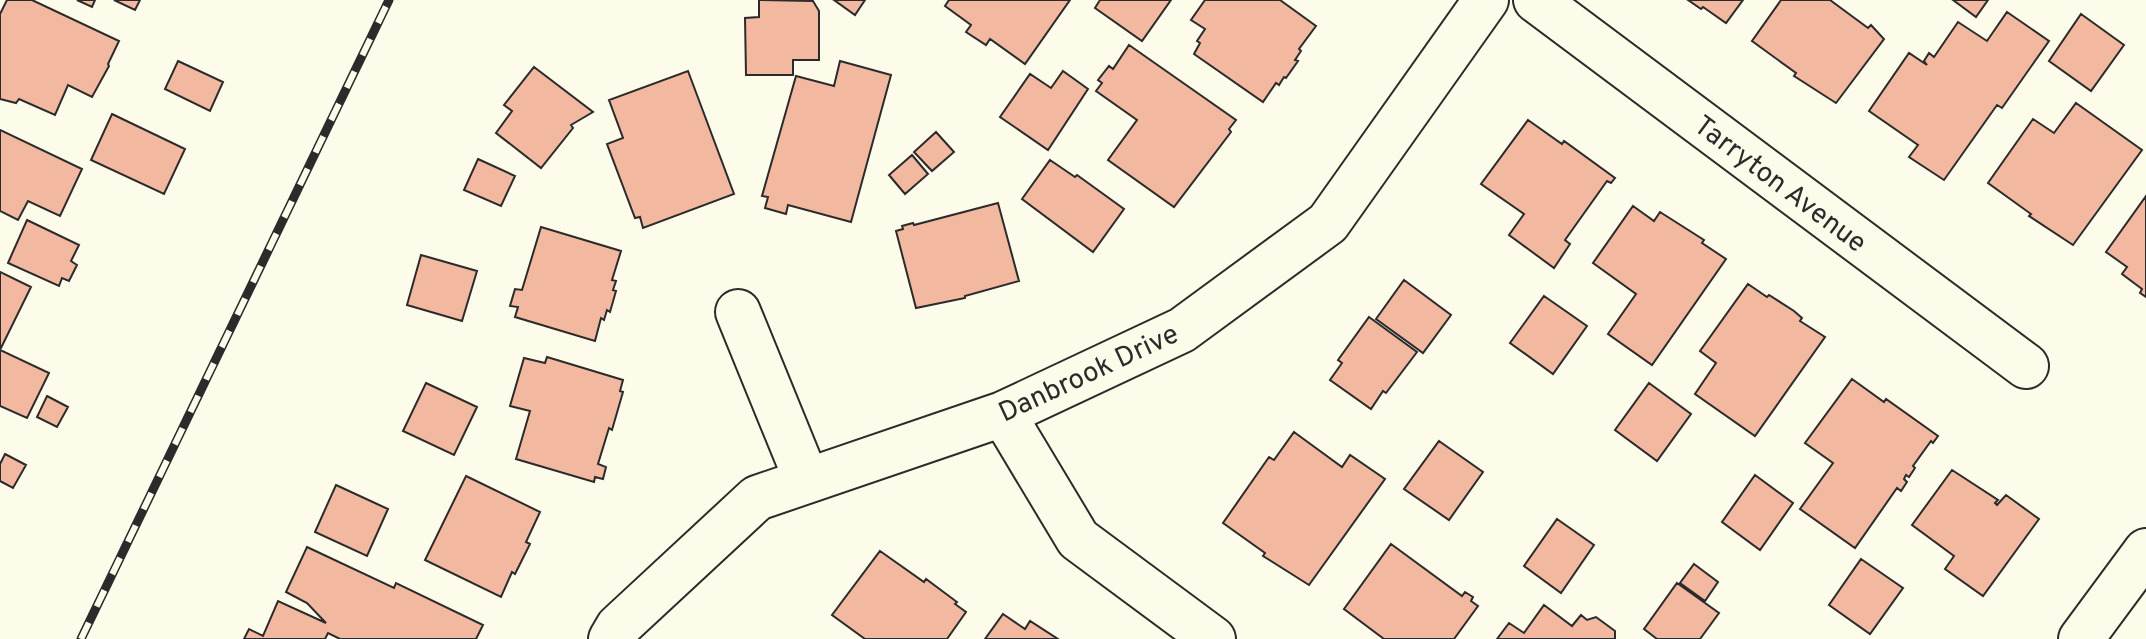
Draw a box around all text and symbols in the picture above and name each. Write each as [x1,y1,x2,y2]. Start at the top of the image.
street label: Tarryton Avenue [1686,109,1873,262]
street label: Danbrook Drive [993,317,1185,432]

